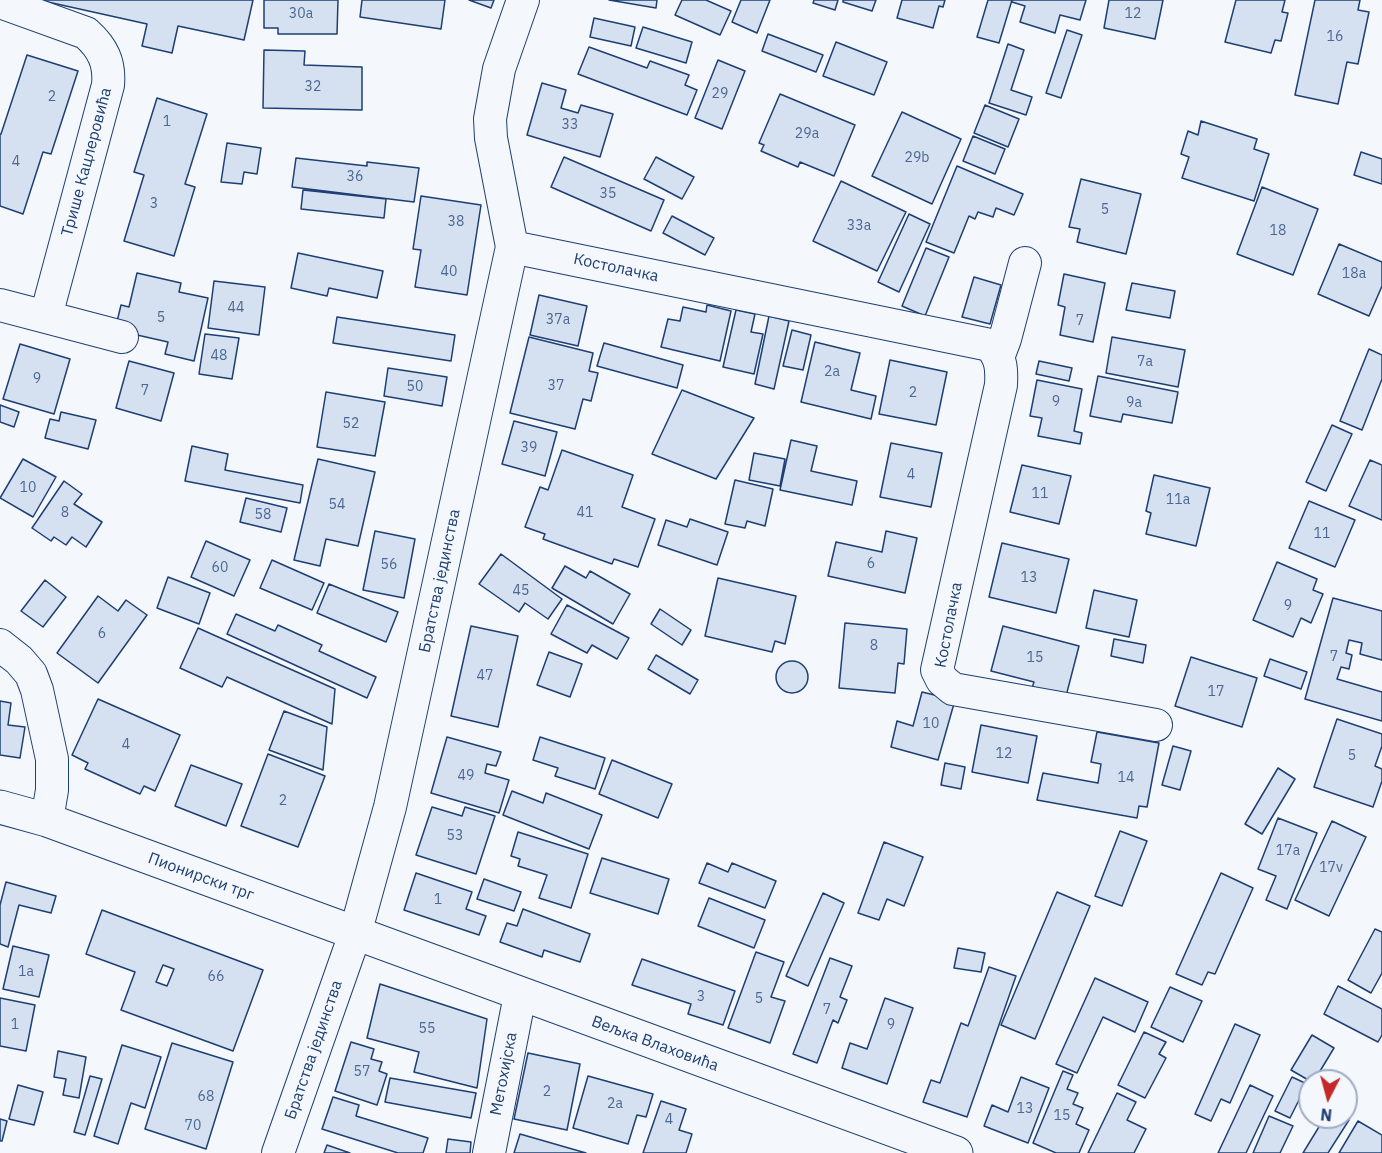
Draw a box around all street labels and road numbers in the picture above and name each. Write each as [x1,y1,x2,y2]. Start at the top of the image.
street label: Трише Кацлеровића [58,86,116,238]
street label: Костолачка [572,250,660,286]
street label: Братства јединства [415,508,465,654]
street label: Костолачка [931,581,967,669]
street label: Пионирски трг [145,849,257,905]
street label: Братства јединства [281,978,347,1122]
street label: Вељка Влаховића [589,1012,721,1076]
street label: Метохијска [487,1031,521,1117]

